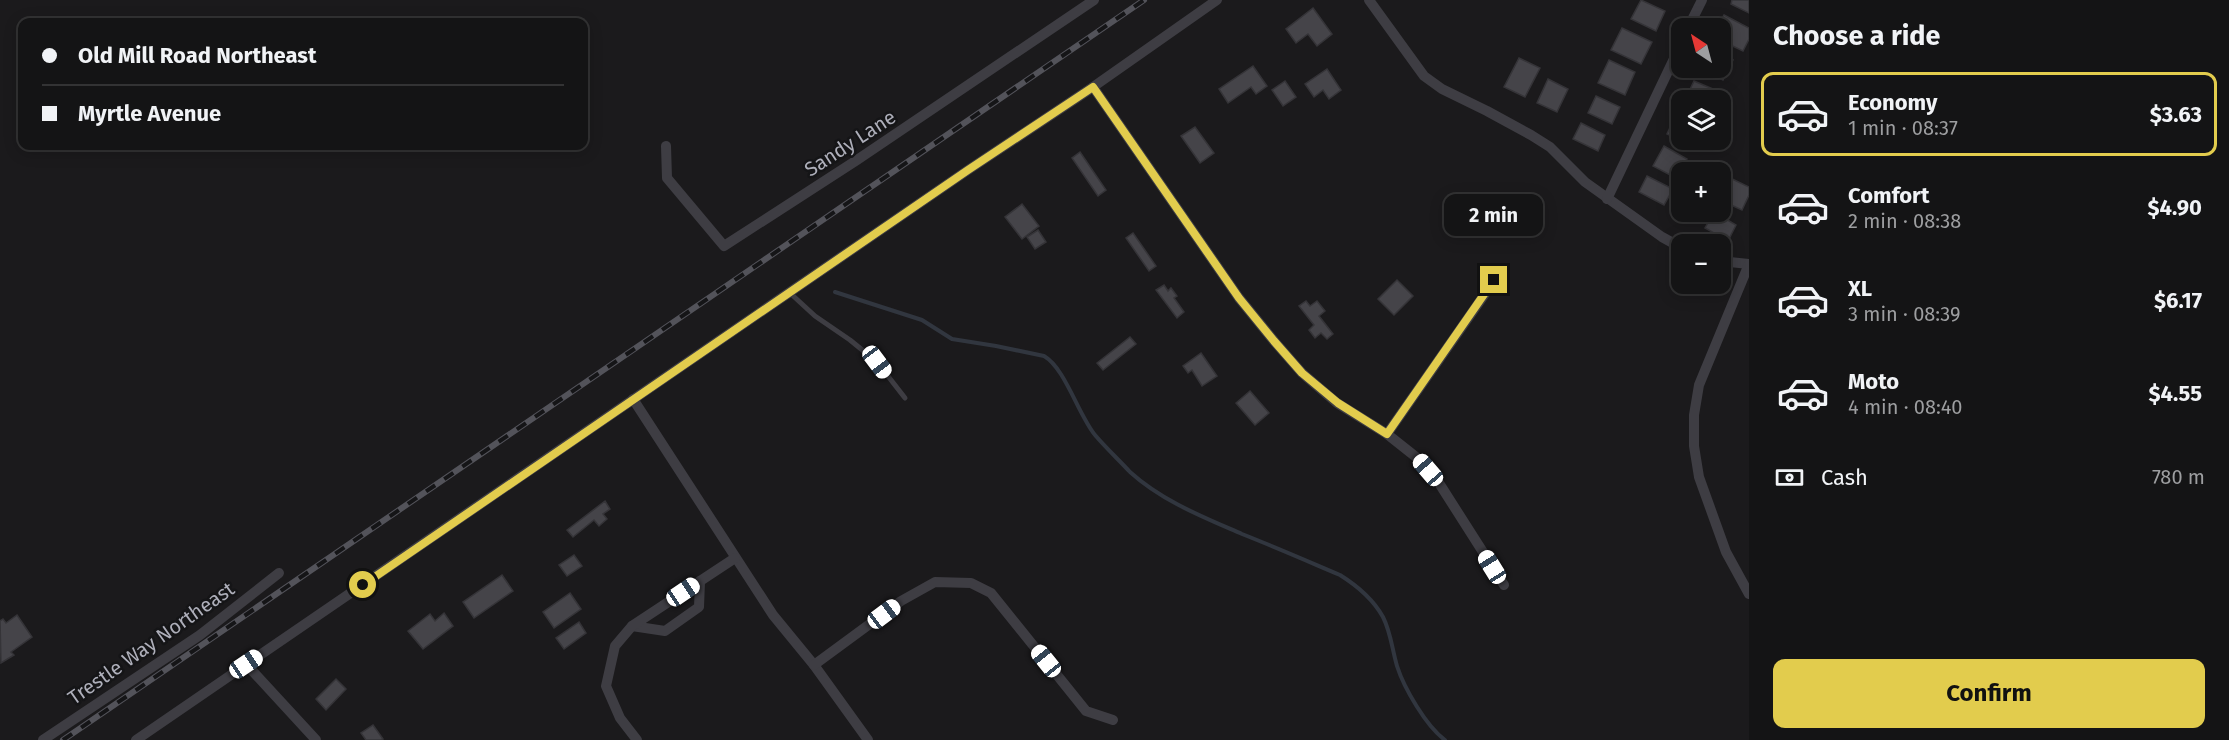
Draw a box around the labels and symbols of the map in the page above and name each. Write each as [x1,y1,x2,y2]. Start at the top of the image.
north arrow [1671,18,1731,78]
street label: Sandy Lane [800,105,900,181]
callout: 2 min [1444,193,1544,235]
route end [1480,266,1507,293]
car [859,342,895,382]
car [1409,451,1447,489]
car [1475,547,1509,587]
route start [349,571,376,598]
car [663,574,703,610]
street label: Trestle Way Northeast [63,576,239,710]
car [864,596,904,632]
car [1028,641,1064,681]
car [226,646,266,682]

